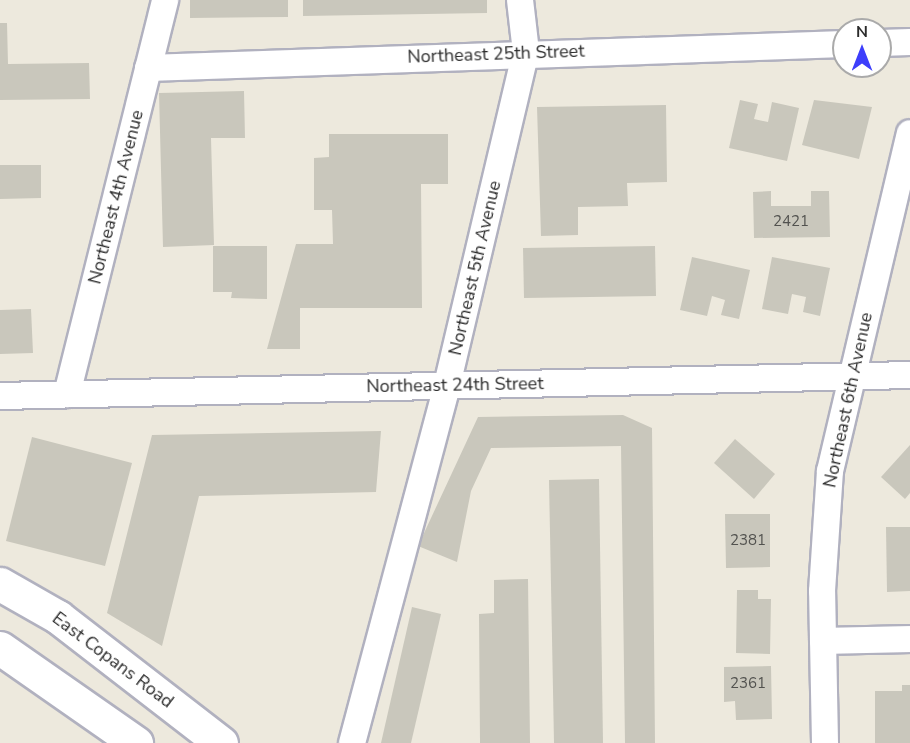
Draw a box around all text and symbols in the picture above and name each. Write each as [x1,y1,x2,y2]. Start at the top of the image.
north arrow [832,18,892,78]
text: N [856,21,868,43]
street label: Northeast 25th Street [407,40,585,68]
street label: Northeast 4th Avenue [84,108,148,286]
street label: Northeast 5th Avenue [444,179,506,357]
house number: 2421 [773,213,809,231]
street label: Northeast 6th Avenue [819,310,877,490]
street label: Northeast 24th Street [366,373,544,397]
house number: 2381 [730,532,766,550]
street label: East Copans Road [48,607,178,713]
house number: 2361 [730,675,766,693]

